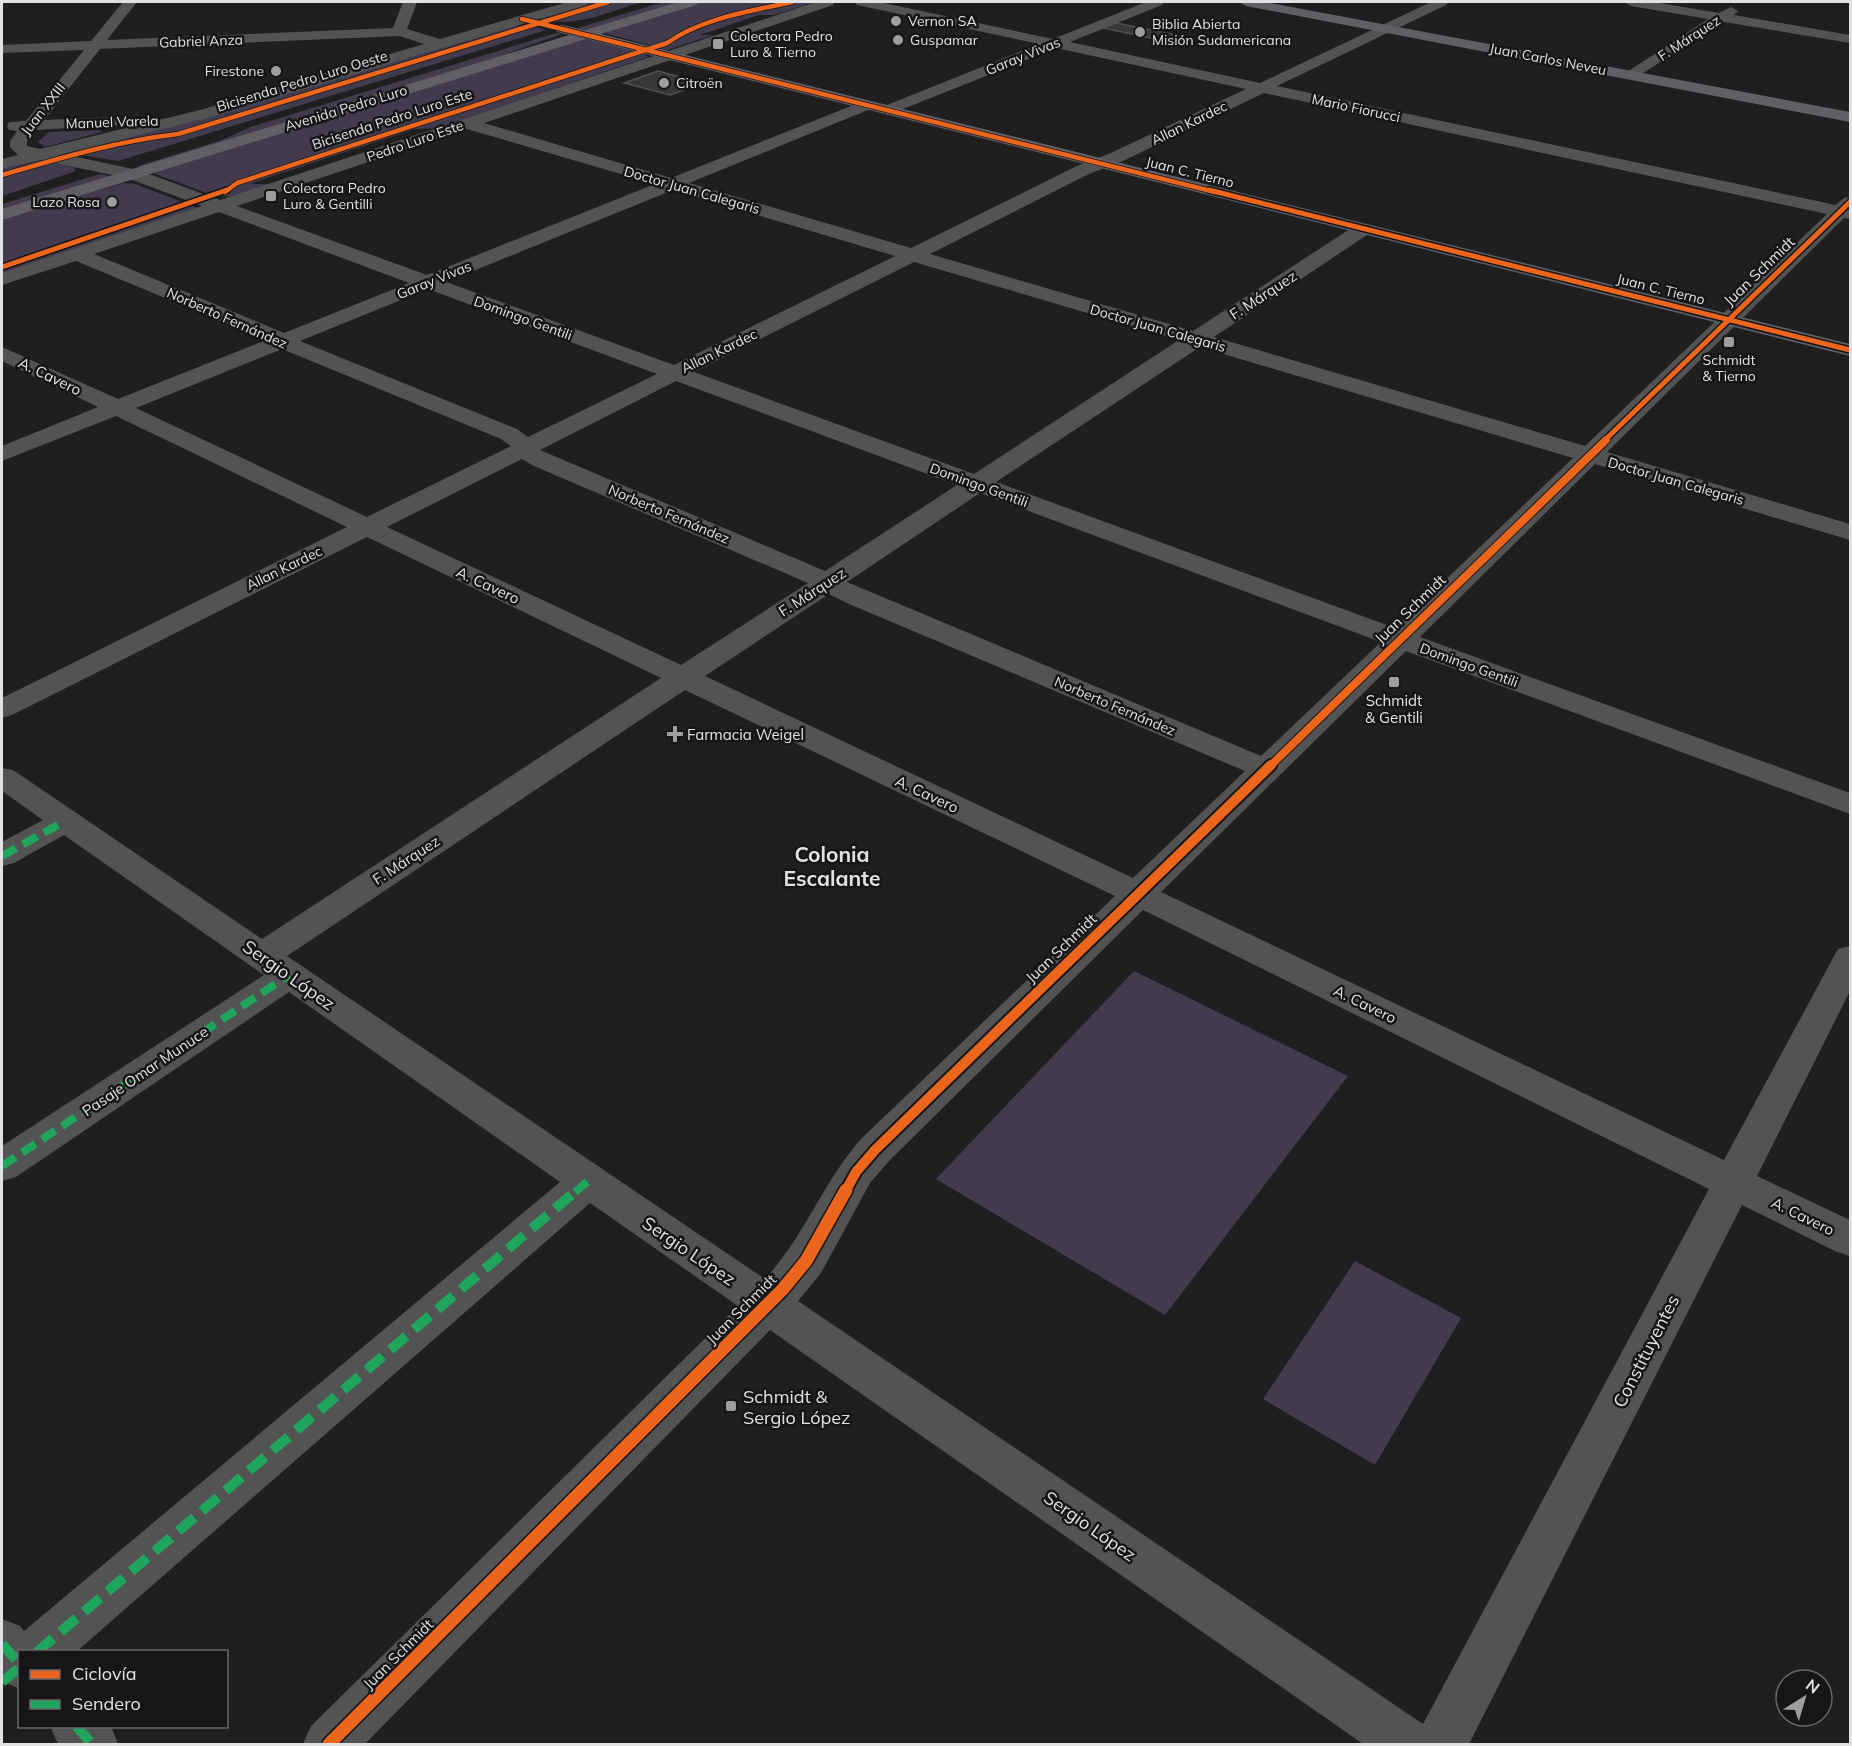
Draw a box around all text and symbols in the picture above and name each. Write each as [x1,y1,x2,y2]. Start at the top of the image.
street label: F. Márquez [1654,11,1724,65]
place label: Vernon SA [908,12,977,30]
marker: Vernon SA [889,14,903,28]
place label: Biblia Abierta Misión Sudamericana [1152,15,1291,49]
marker: Biblia Abierta Misión Sudamericana [1133,25,1147,39]
place label: Colectora Pedro Luro & Tierno [730,27,833,61]
street label: Gabriel Anza [159,31,243,51]
place label: Guspamar [910,31,979,49]
marker: Guspamar [891,33,905,47]
street label: Garay Vivas [983,33,1063,79]
marker: Colectora Pedro Luro & Tierno [711,37,725,51]
street label: Juan Carlos Neveu [1488,39,1608,79]
street label: Bicisenda Pedro Luro Oeste [214,46,390,116]
place label: Firestone [205,62,264,80]
marker: Firestone [269,64,283,78]
place label: Citroën [676,74,723,92]
marker: Citroën [657,76,671,90]
street label: Juan XXIII [17,79,69,139]
street label: Avenida Pedro Luro [283,81,409,135]
street label: Bicisenda Pedro Luro Este [310,85,474,153]
street label: Mario Fiorucci [1310,90,1402,126]
street label: Allan Kardec [1148,97,1230,149]
street label: Manuel Varela [65,111,159,133]
street label: Pedro Luro Este [364,117,466,165]
street label: Juan C. Tierno [1144,152,1236,192]
street label: Doctor Juan Calegaris [622,162,762,218]
place label: Colectora Pedro Luro & Gentilli [283,179,386,213]
marker: Colectora Pedro Luro & Gentilli [264,189,278,203]
place label: Lazo Rosa [32,193,100,211]
marker: Lazo Rosa [105,195,119,209]
street label: Juan Schmidt [1719,232,1799,310]
street label: Garay Vivas [394,257,474,303]
street label: F. Márquez [1226,266,1300,324]
street label: Juan C. Tierno [1615,269,1707,309]
street label: Norberto Fernández [164,283,290,353]
street label: Domingo Gentili [471,292,575,344]
street label: Doctor Juan Calegaris [1088,300,1228,356]
street label: Allan Kardec [678,325,760,377]
marker: Schmidt & Tierno [1722,335,1736,349]
place label: Schmidt & Tierno [1702,351,1756,385]
street label: A. Cavero [15,353,85,399]
street label: Doctor Juan Calegaris [1606,453,1746,509]
street label: Domingo Gentili [927,459,1031,511]
street label: Norberto Fernández [606,480,732,548]
street label: Allan Kardec [243,542,325,594]
street label: A. Cavero [453,562,523,608]
street label: F. Márquez [775,563,849,621]
street label: Juan Schmidt [1370,570,1450,648]
street label: Domingo Gentili [1417,639,1521,691]
street label: Norberto Fernández [1052,672,1178,740]
marker: Schmidt & Gentili [1387,675,1401,689]
place label: Schmidt & Gentili [1365,691,1423,727]
place label: Farmacia Weigel [687,725,804,744]
marker: Farmacia Weigel [668,727,682,741]
street label: A. Cavero [892,771,962,817]
street label: F. Márquez [369,831,443,889]
district label: Colonia Escalante [784,841,880,891]
street label: Juan Schmidt [1021,909,1101,987]
street label: Sergio López [238,935,340,1015]
street label: A. Cavero [1330,981,1400,1027]
street label: Pasaje Omar Munuce [78,1022,212,1120]
street label: A. Cavero [1768,1193,1838,1239]
street label: Sergio López [638,1211,740,1291]
street label: Juan Schmidt [702,1270,780,1348]
street label: Constituyentes [1608,1291,1684,1411]
place label: Schmidt & Sergio López [743,1385,850,1429]
marker: Schmidt & Sergio López [724,1399,738,1413]
street label: Sergio López [1039,1486,1141,1566]
street label: Juan Schmidt [359,1615,437,1693]
legend [18,1650,228,1728]
text: Ciclovía [72,1662,137,1685]
north arrow [1774,1668,1834,1728]
text: N [1802,1674,1824,1698]
text: Sendero [72,1692,141,1715]

